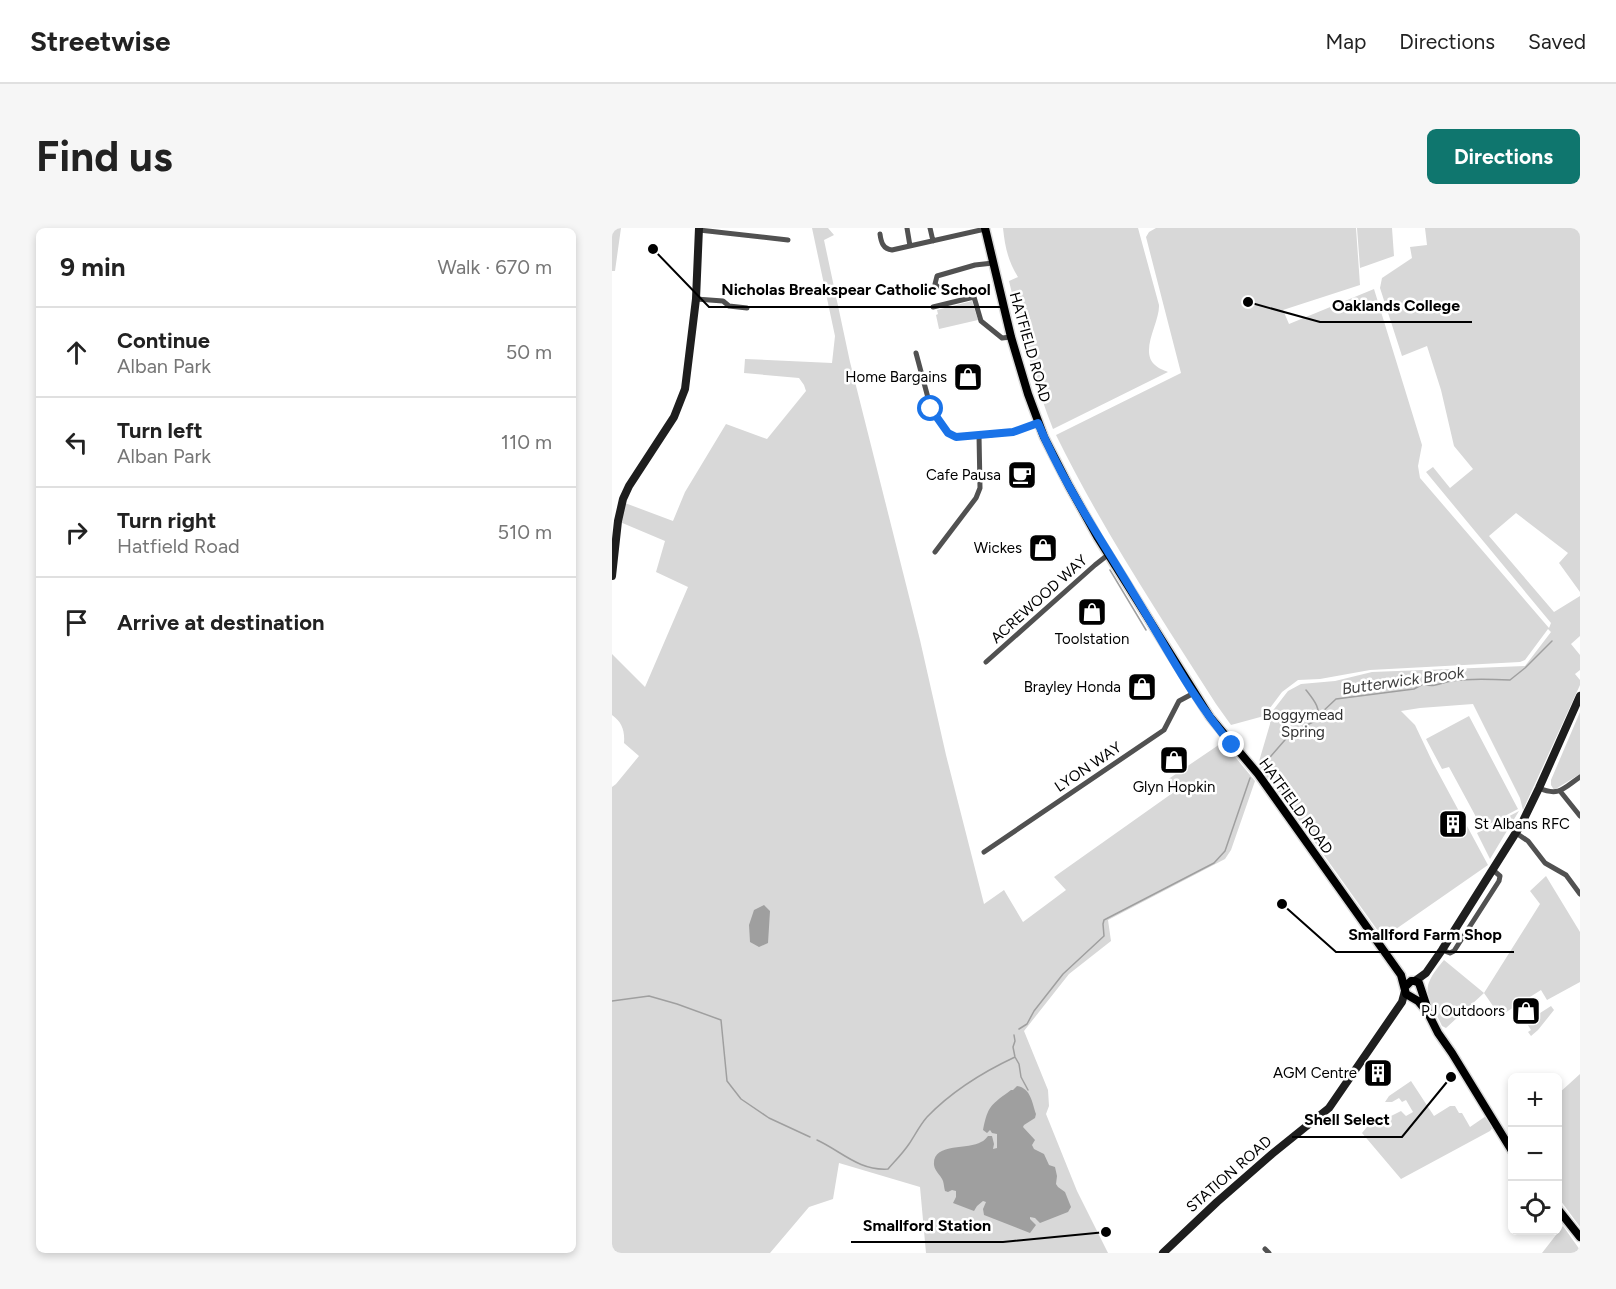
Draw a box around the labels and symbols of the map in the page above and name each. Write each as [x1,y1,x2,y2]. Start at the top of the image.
callout: Nicholas Breakspear Catholic School [709,273,1003,307]
text: Nicholas Breakspear Catholic School [721,280,991,299]
callout: Oaklands College [1320,288,1472,322]
street label: HATFIELD ROAD [1006,290,1054,404]
text: Oaklands College [1332,296,1460,315]
shop icon: Home Bargains [952,361,984,393]
place label: Home Bargains [845,368,947,386]
route start [917,395,943,421]
cafe icon: Cafe Pausa [1006,459,1038,491]
place label: Cafe Pausa [926,466,1001,484]
shop icon: Wickes [1027,532,1059,564]
place label: Wickes [974,539,1022,557]
street label: ACREWOOD WAY [987,551,1091,647]
shop icon: Toolstation [1076,596,1108,628]
place label: Toolstation [1055,630,1129,648]
water label: Butterwick Brook [1341,662,1467,698]
shop icon: Brayley Honda [1126,671,1158,703]
place label: Brayley Honda [1024,678,1121,696]
park label: Boggymead Spring [1263,706,1343,741]
route end [1218,731,1244,757]
street label: LYON WAY [1051,738,1125,796]
shop icon: Glyn Hopkin [1158,744,1190,776]
street label: HATFIELD ROAD [1255,755,1337,857]
place label: Glyn Hopkin [1133,778,1215,796]
building icon: St Albans RFC [1437,808,1469,840]
place label: St Albans RFC [1474,815,1570,833]
callout: Smallford Farm Shop [1336,918,1514,952]
text: Smallford Farm Shop [1348,925,1502,944]
shop icon: PJ Outdoors [1510,995,1542,1027]
place label: PJ Outdoors [1421,1002,1505,1020]
building icon: AGM Centre [1362,1057,1394,1089]
place label: AGM Centre [1273,1064,1357,1082]
callout: Shell Select [1292,1103,1402,1137]
text: Shell Select [1304,1110,1390,1129]
street label: STATION ROAD [1183,1132,1275,1216]
callout: Smallford Station [851,1208,1003,1242]
text: Smallford Station [863,1216,991,1235]

